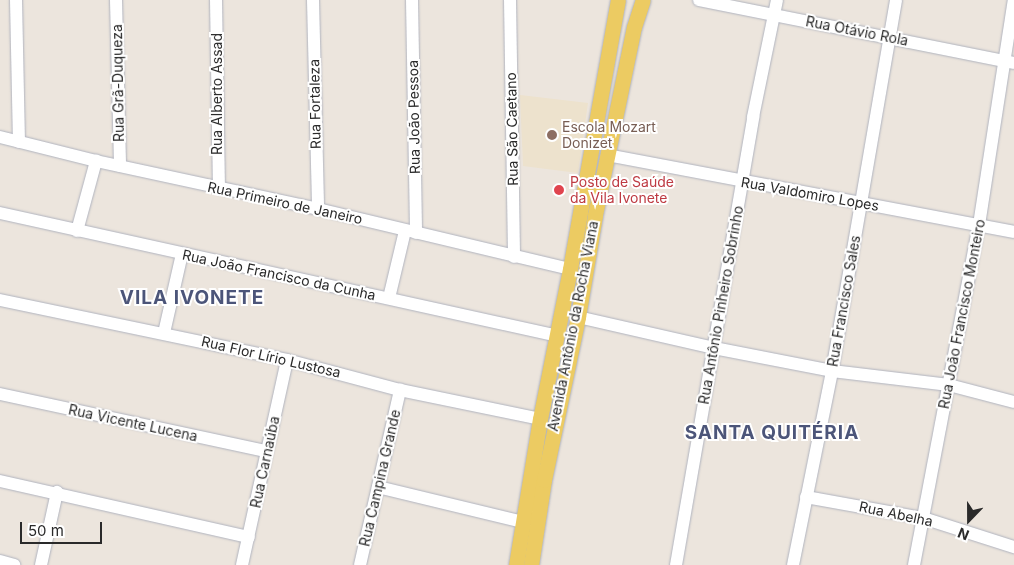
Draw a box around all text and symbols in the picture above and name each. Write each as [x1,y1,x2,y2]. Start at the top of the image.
street label: Rua Otávio Rola [804,13,910,49]
street label: Rua Grã-Duqueza [109,24,127,142]
street label: Rua Alberto Assad [209,33,225,155]
street label: Rua Fortaleza [306,59,324,149]
street label: Rua João Pessoa [405,60,423,174]
street label: Rua São Caetano [503,72,521,186]
place label: Escola Mozart Donizet [562,119,656,152]
marker: Escola Mozart Donizet [546,129,558,141]
place label: Posto de Saúde da Vila Ivonete [570,174,674,206]
street label: Rua Valdomiro Lopes [740,174,880,214]
street label: Rua Primeiro de Janeiro [206,178,364,228]
marker: Posto de Saúde da Vila Ivonete [552,183,566,197]
street label: Rua Antônio Pinheiro Sobrinho [695,204,747,406]
street label: Rua João Francisco Monteiro [935,218,989,410]
street label: Avenida Antônio da Rocha Viana [544,219,602,433]
street label: Rua Francisco Sales [824,234,864,368]
street label: Rua João Francisco da Cunha [181,246,377,304]
district label: VILA IVONETE [118,287,266,309]
street label: Rua Flor Lírio Lustosa [200,333,342,381]
street label: Rua Vicente Lucena [67,401,199,445]
street label: Rua Campina Grande [356,408,404,548]
street label: Rua Carnaúba [247,414,283,510]
district label: SANTA QUITÉRIA [683,422,861,444]
north arrow [944,495,994,545]
street label: Rua Abelha [858,498,934,530]
scale bar [22,512,105,544]
text: 50 m [28,521,64,540]
text: N [955,524,971,544]

